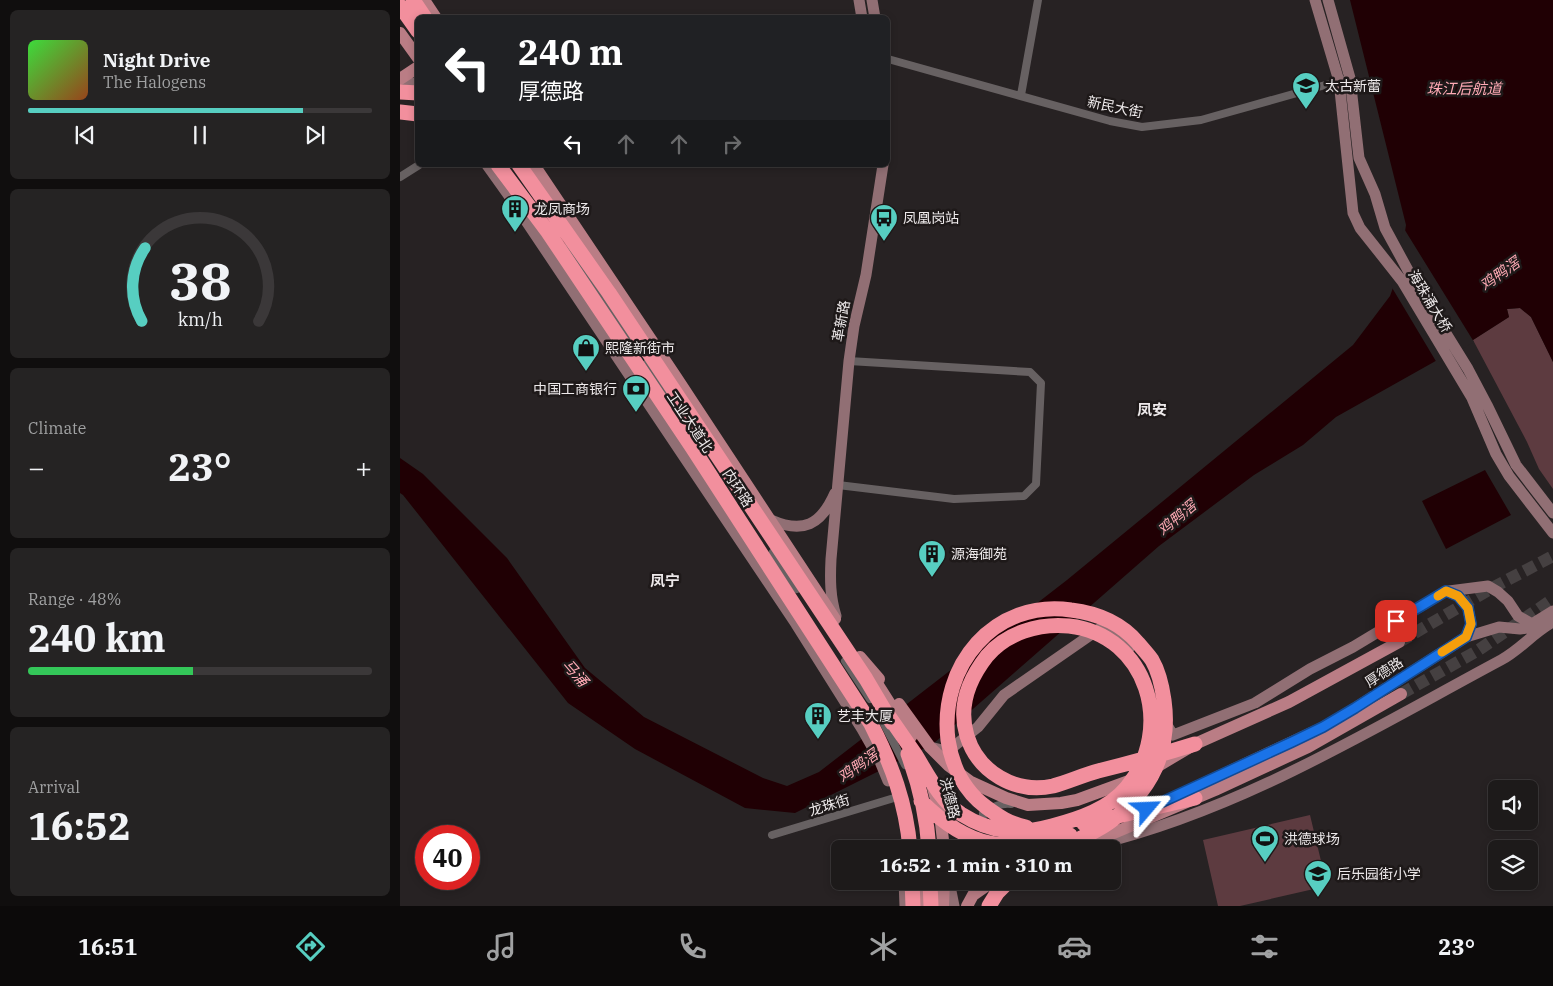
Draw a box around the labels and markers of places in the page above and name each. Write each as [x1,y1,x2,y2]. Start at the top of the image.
school or university icon: 太古新蕾 [1291,71,1321,110]
place label: 太古新蕾 [1325,77,1381,95]
building icon: 龙凤商场 [500,194,530,233]
place label: 龙凤商场 [534,200,590,218]
bus stop icon: 凤凰岗站 [869,203,899,242]
place label: 凤凰岗站 [903,209,959,227]
shop icon: 熙隆新街市 [571,333,601,372]
place label: 熙隆新街市 [605,339,675,357]
bank icon: 中国工商银行 [621,374,651,413]
place label: 中国工商银行 [533,380,617,398]
building icon: 源海御苑 [917,539,947,578]
place label: 源海御苑 [951,545,1007,563]
pin [1375,600,1417,642]
building icon: 艺丰大厦 [803,701,833,740]
place label: 艺丰大厦 [837,707,893,725]
sports icon: 洪德球场 [1250,824,1280,863]
place label: 洪德球场 [1284,830,1340,848]
school or university icon: 后乐园街小学 [1303,859,1333,898]
place label: 后乐园街小学 [1337,865,1421,883]

